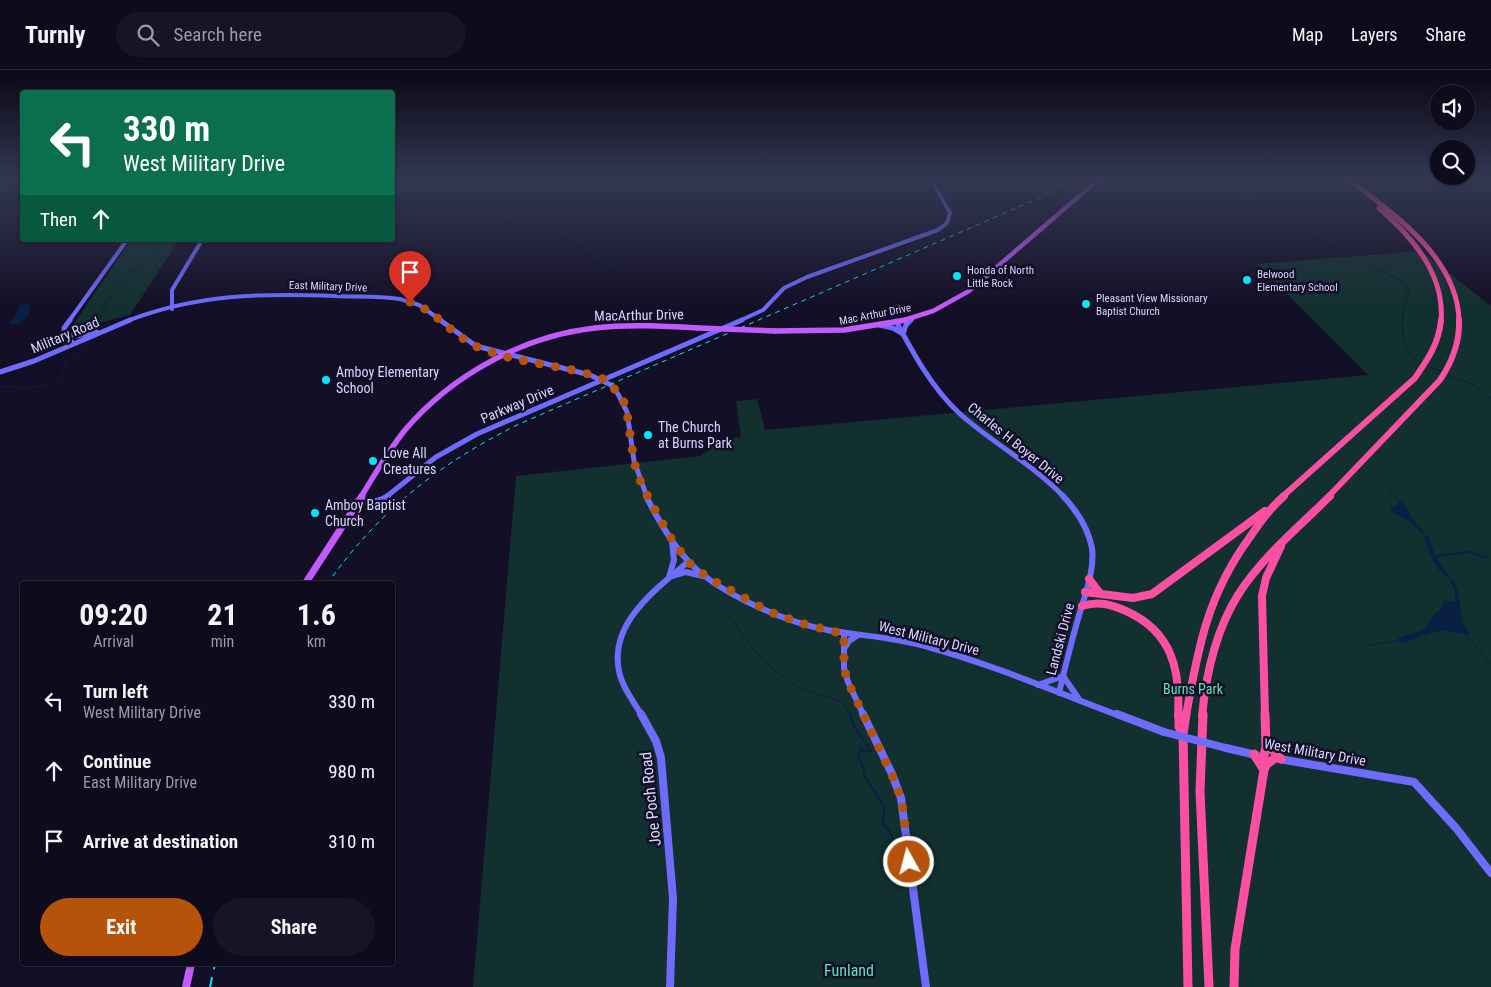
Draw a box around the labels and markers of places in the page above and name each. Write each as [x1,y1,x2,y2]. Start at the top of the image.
pin [389,251,431,302]
place label: Honda of North Little Rock [967,264,1034,290]
place label: Belwood Elementary School [1257,268,1338,294]
marker: Honda of North Little Rock [951,270,963,282]
marker: Belwood Elementary School [1241,274,1253,286]
place label: Pleasant View Missionary Baptist Church [1096,292,1208,318]
marker: Pleasant View Missionary Baptist Church [1080,298,1092,310]
place label: Amboy Elementary School [336,364,439,396]
marker: Amboy Elementary School [320,374,332,386]
place label: The Church at Burns Park [658,419,733,451]
marker: The Church at Burns Park [642,429,654,441]
place label: Love All Creatures [383,445,436,477]
marker: Love All Creatures [367,455,379,467]
place label: Amboy Baptist Church [325,497,406,529]
marker: Amboy Baptist Church [309,507,321,519]

